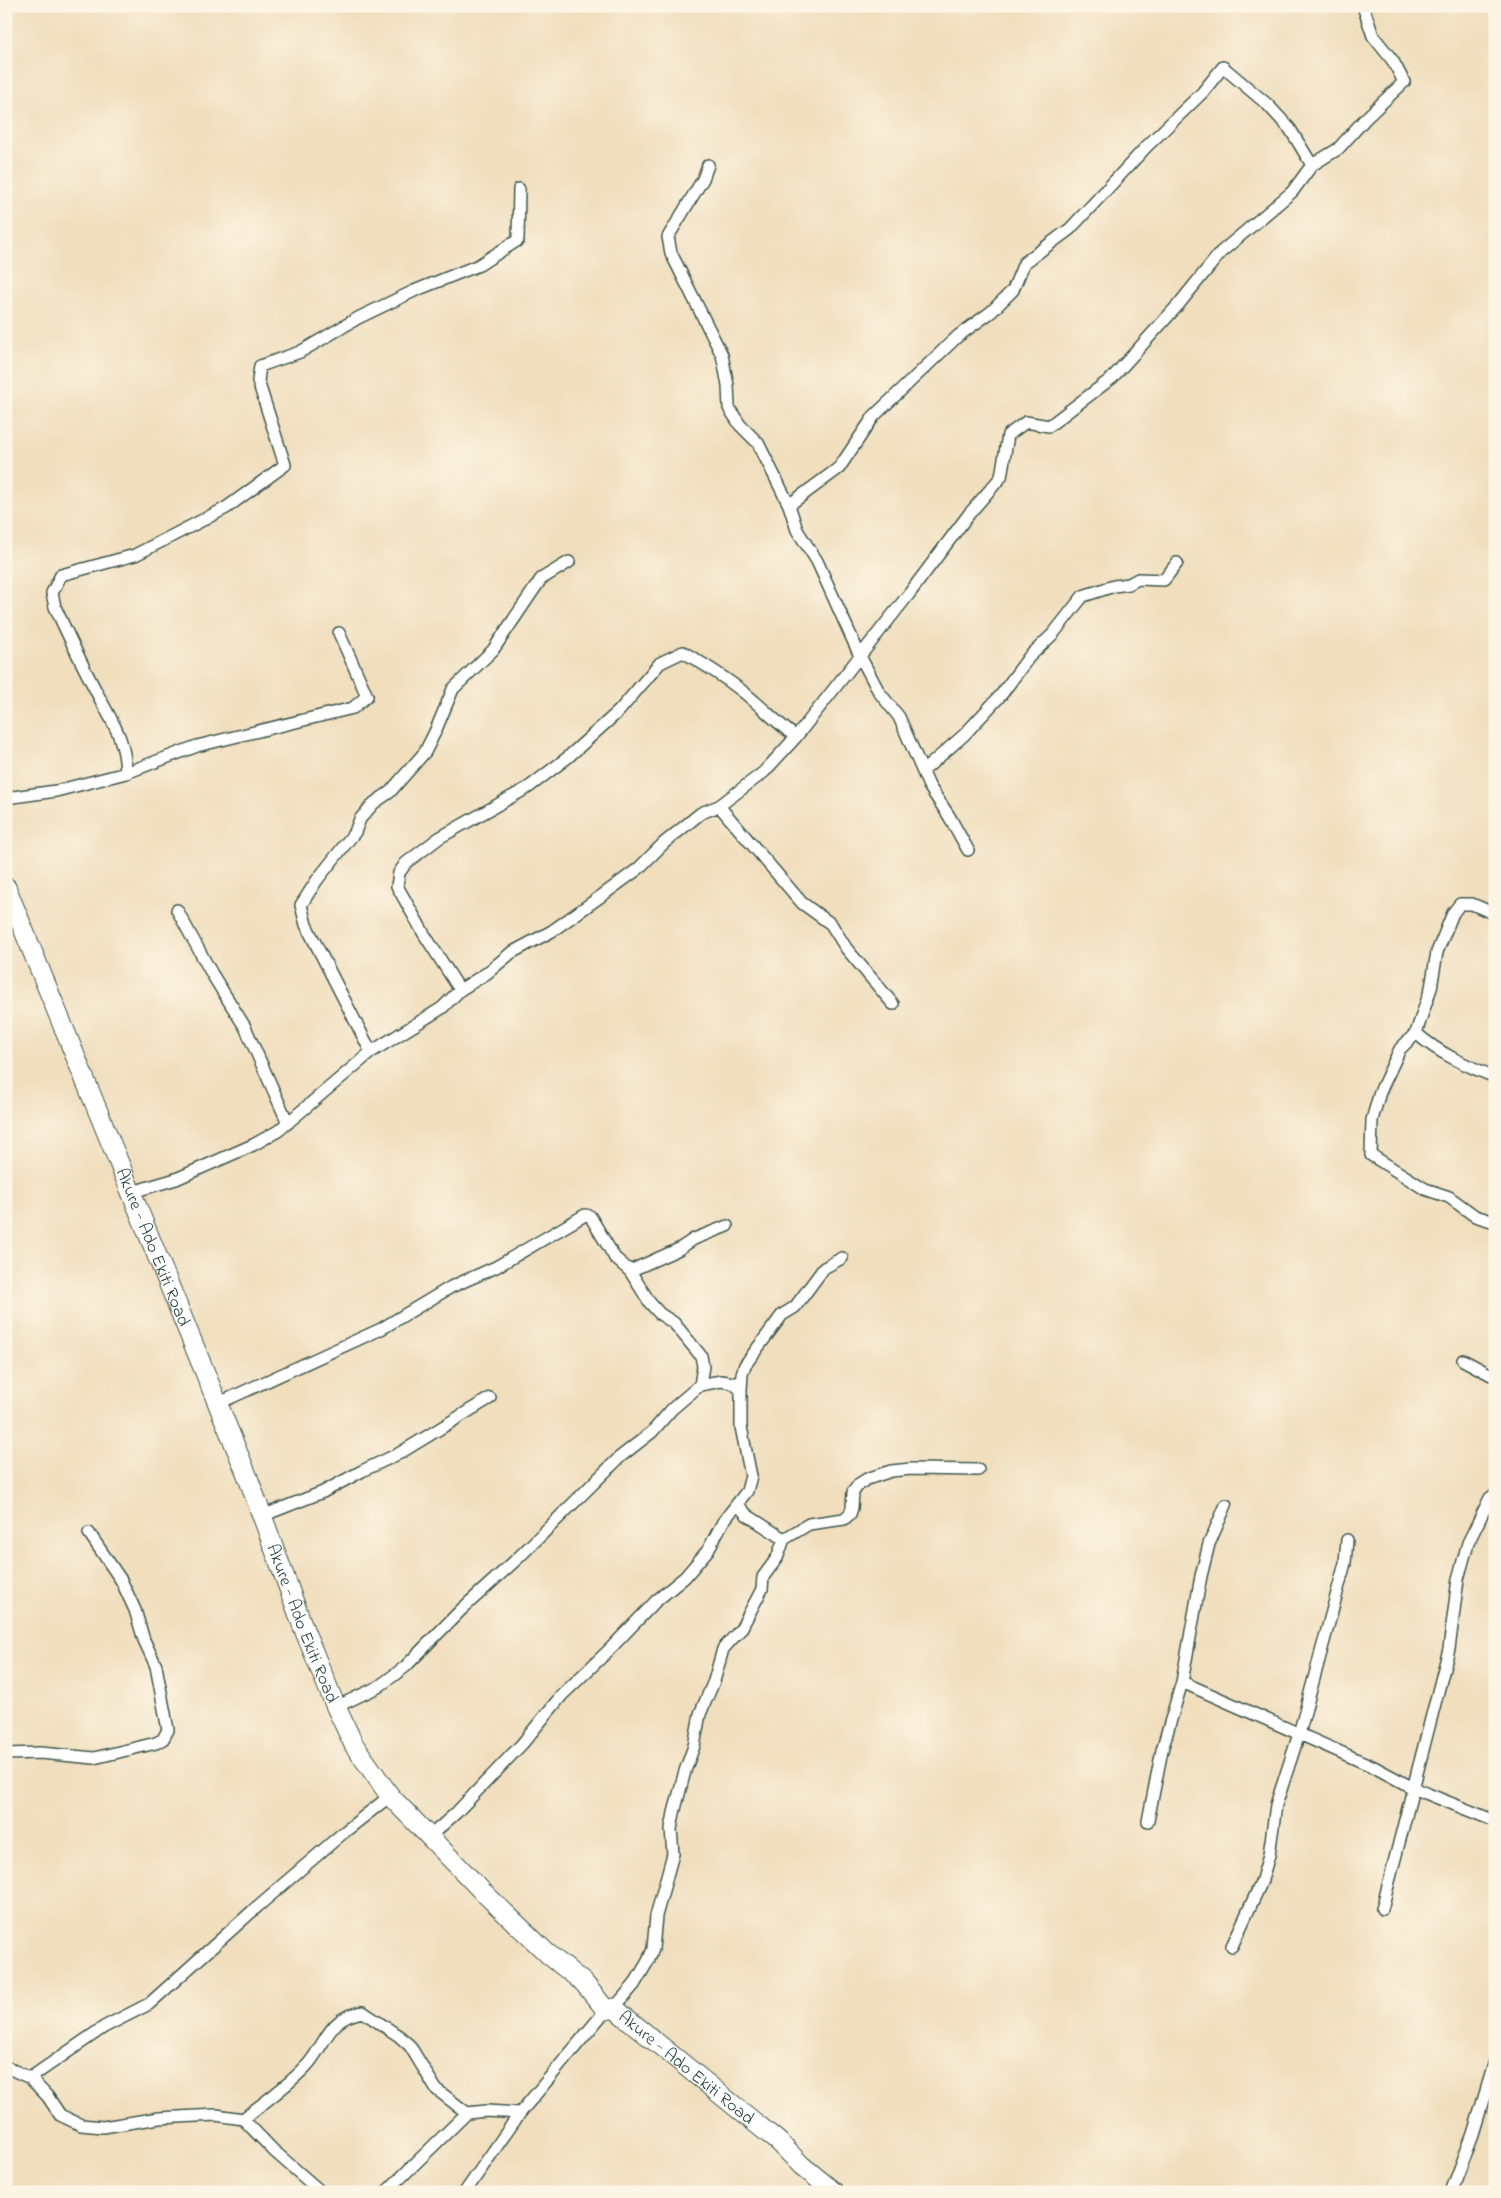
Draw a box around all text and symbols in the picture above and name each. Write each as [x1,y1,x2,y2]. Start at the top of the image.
street label: Akure - Ado Ekiti Road [108,1165,196,1331]
street label: Akure - Ado Ekiti Road [259,1541,344,1708]
street label: Akure - Ado Ekiti Road [612,2005,759,2132]

